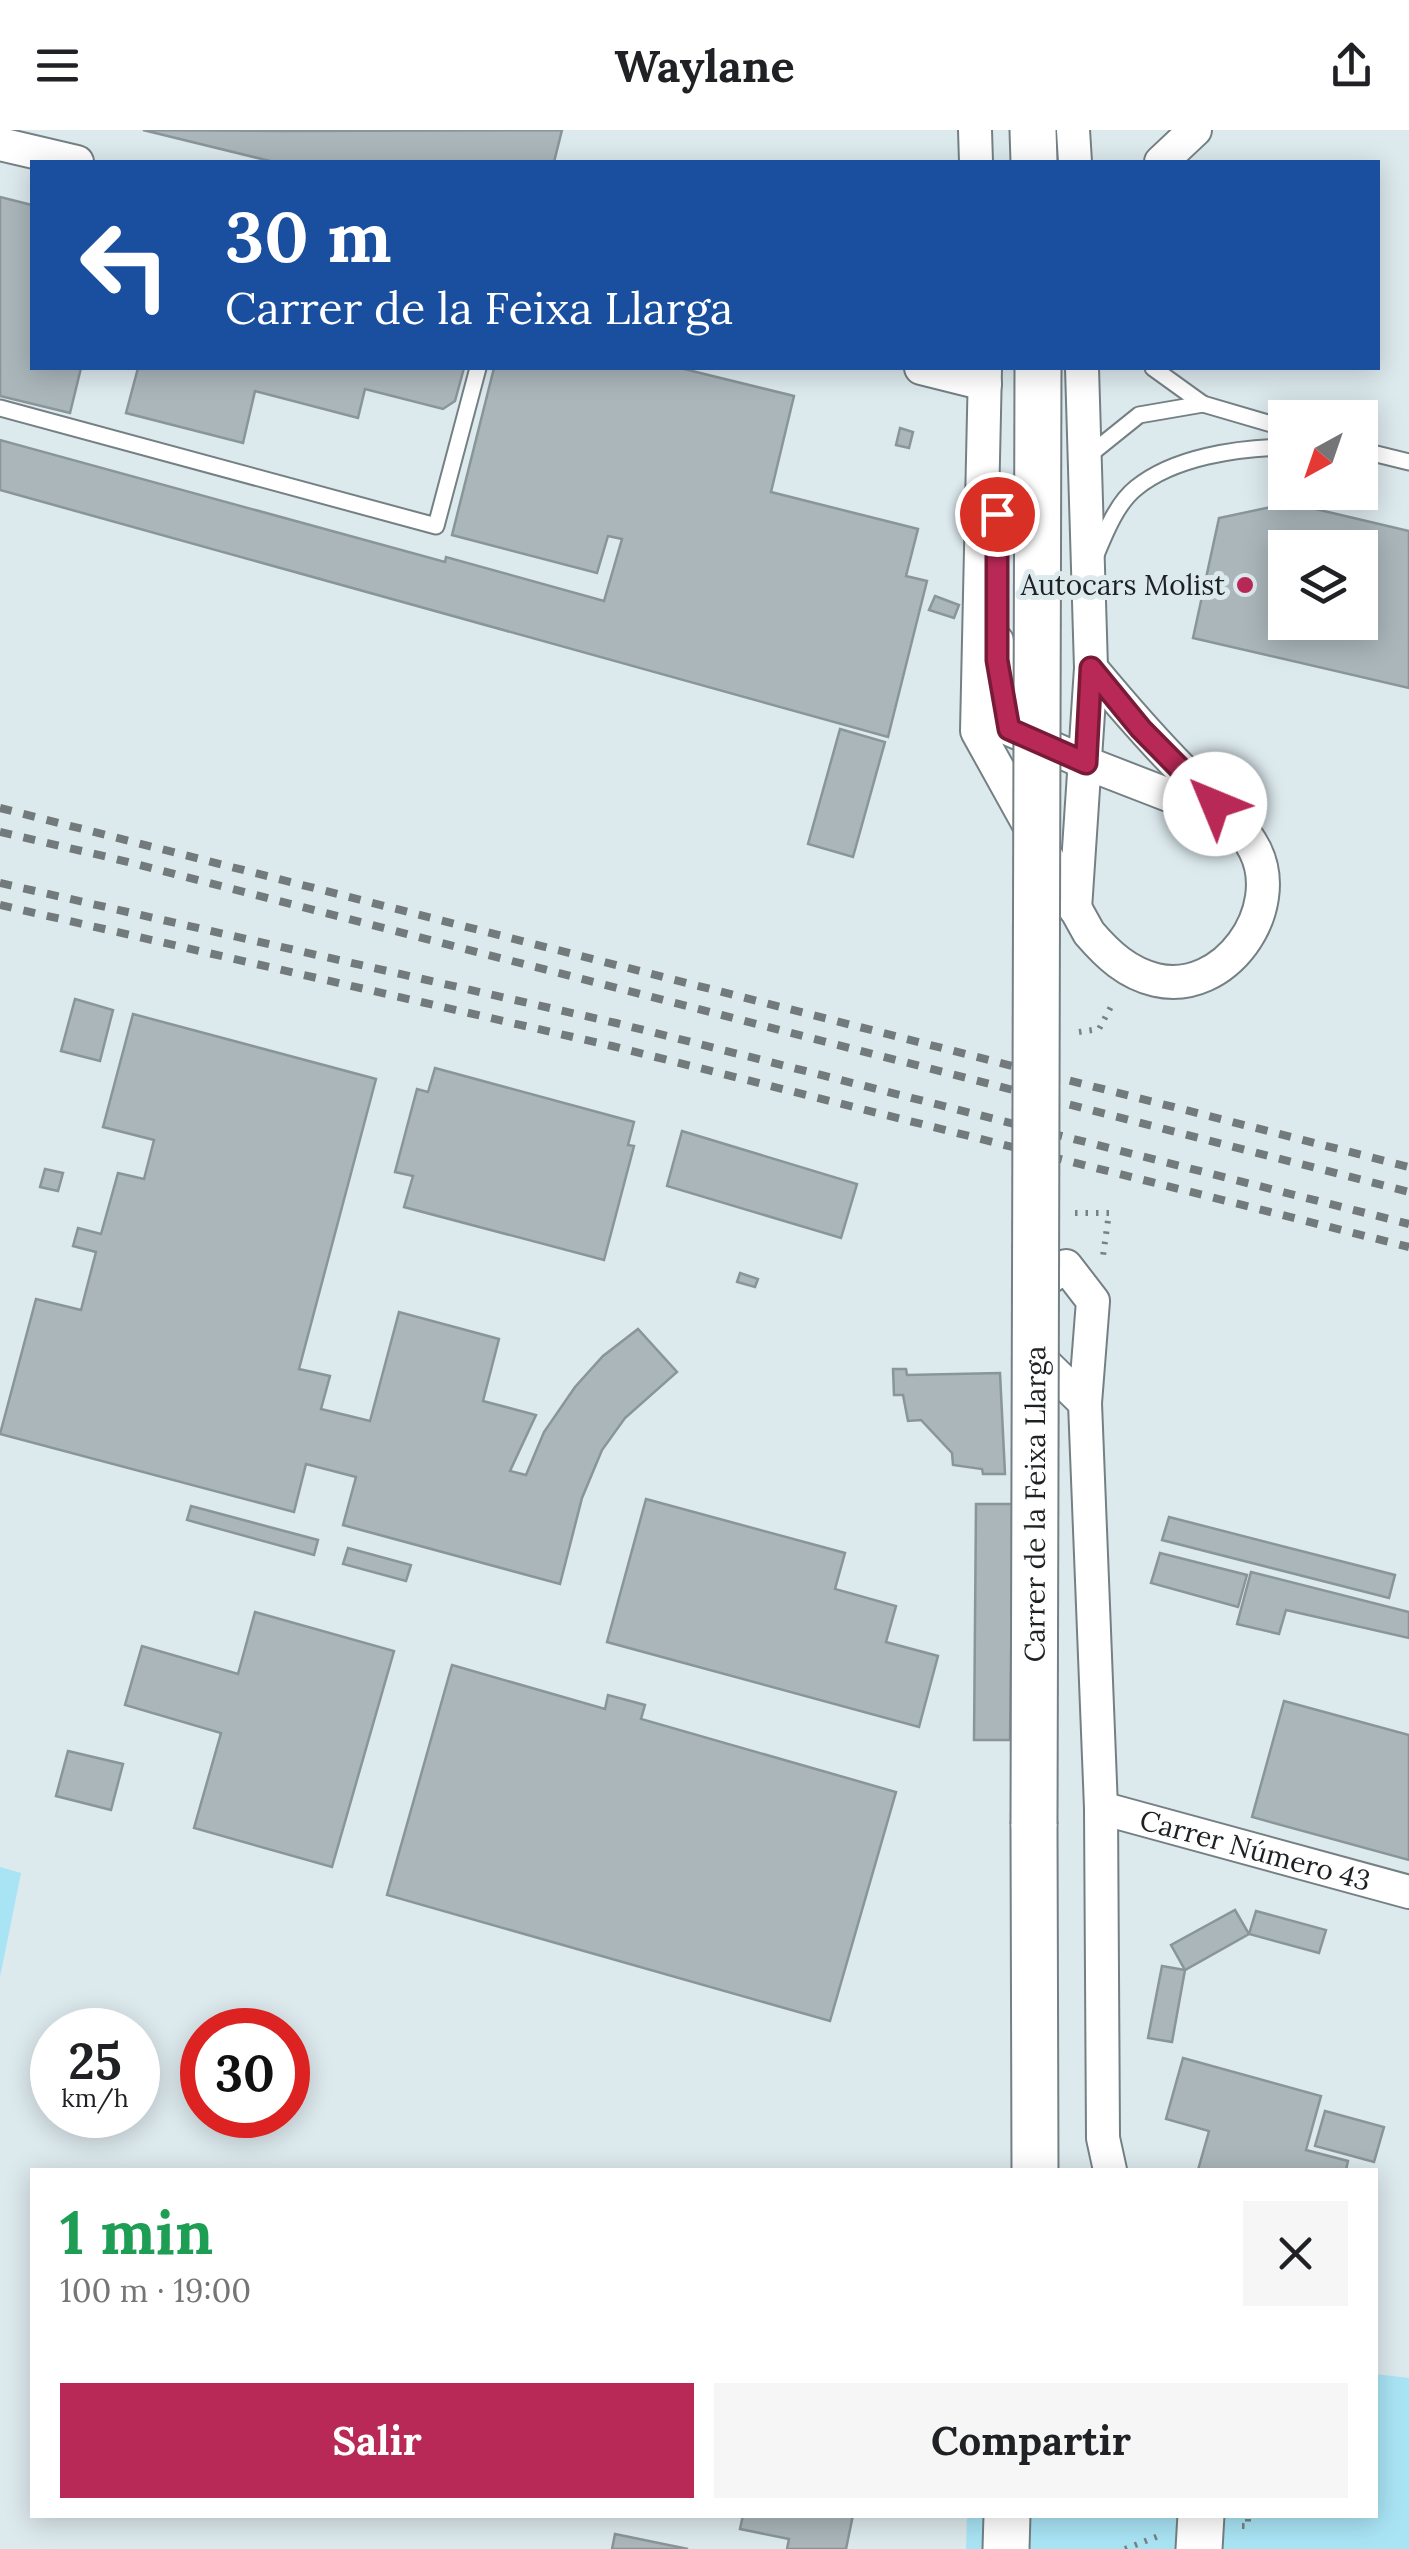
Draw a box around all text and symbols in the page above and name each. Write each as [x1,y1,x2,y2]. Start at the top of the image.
text: Waylane [614,37,795,94]
icon: menu [30,38,85,93]
icon: share [1324,38,1379,93]
text: 30 m [225,192,392,281]
icon: left [60,200,190,330]
text: Carrer de la Feixa Llarga [225,279,733,336]
north arrow [1268,400,1378,510]
map controls [1268,400,1378,640]
pin [955,472,1040,557]
icon: arrive [970,487,1025,542]
button: layers [1268,530,1378,640]
place label: Autocars Molist [1020,567,1225,603]
marker: Autocars Molist [1234,574,1256,596]
position arrow [1163,752,1267,856]
street label: Carrer de la Feixa Llarga [1016,1346,1053,1662]
street label: Carrer Número 43 [1136,1801,1375,1899]
speed limit sign: 30 [180,2008,310,2138]
text: 25 [68,2029,122,2093]
text: km/h [61,2082,129,2114]
text: 1 min [60,2194,213,2270]
button: close [1243,2201,1348,2306]
text: 100 m · 19:00 [60,2270,251,2311]
button: Salir [60,2383,694,2498]
button: Compartir [714,2383,1348,2498]

